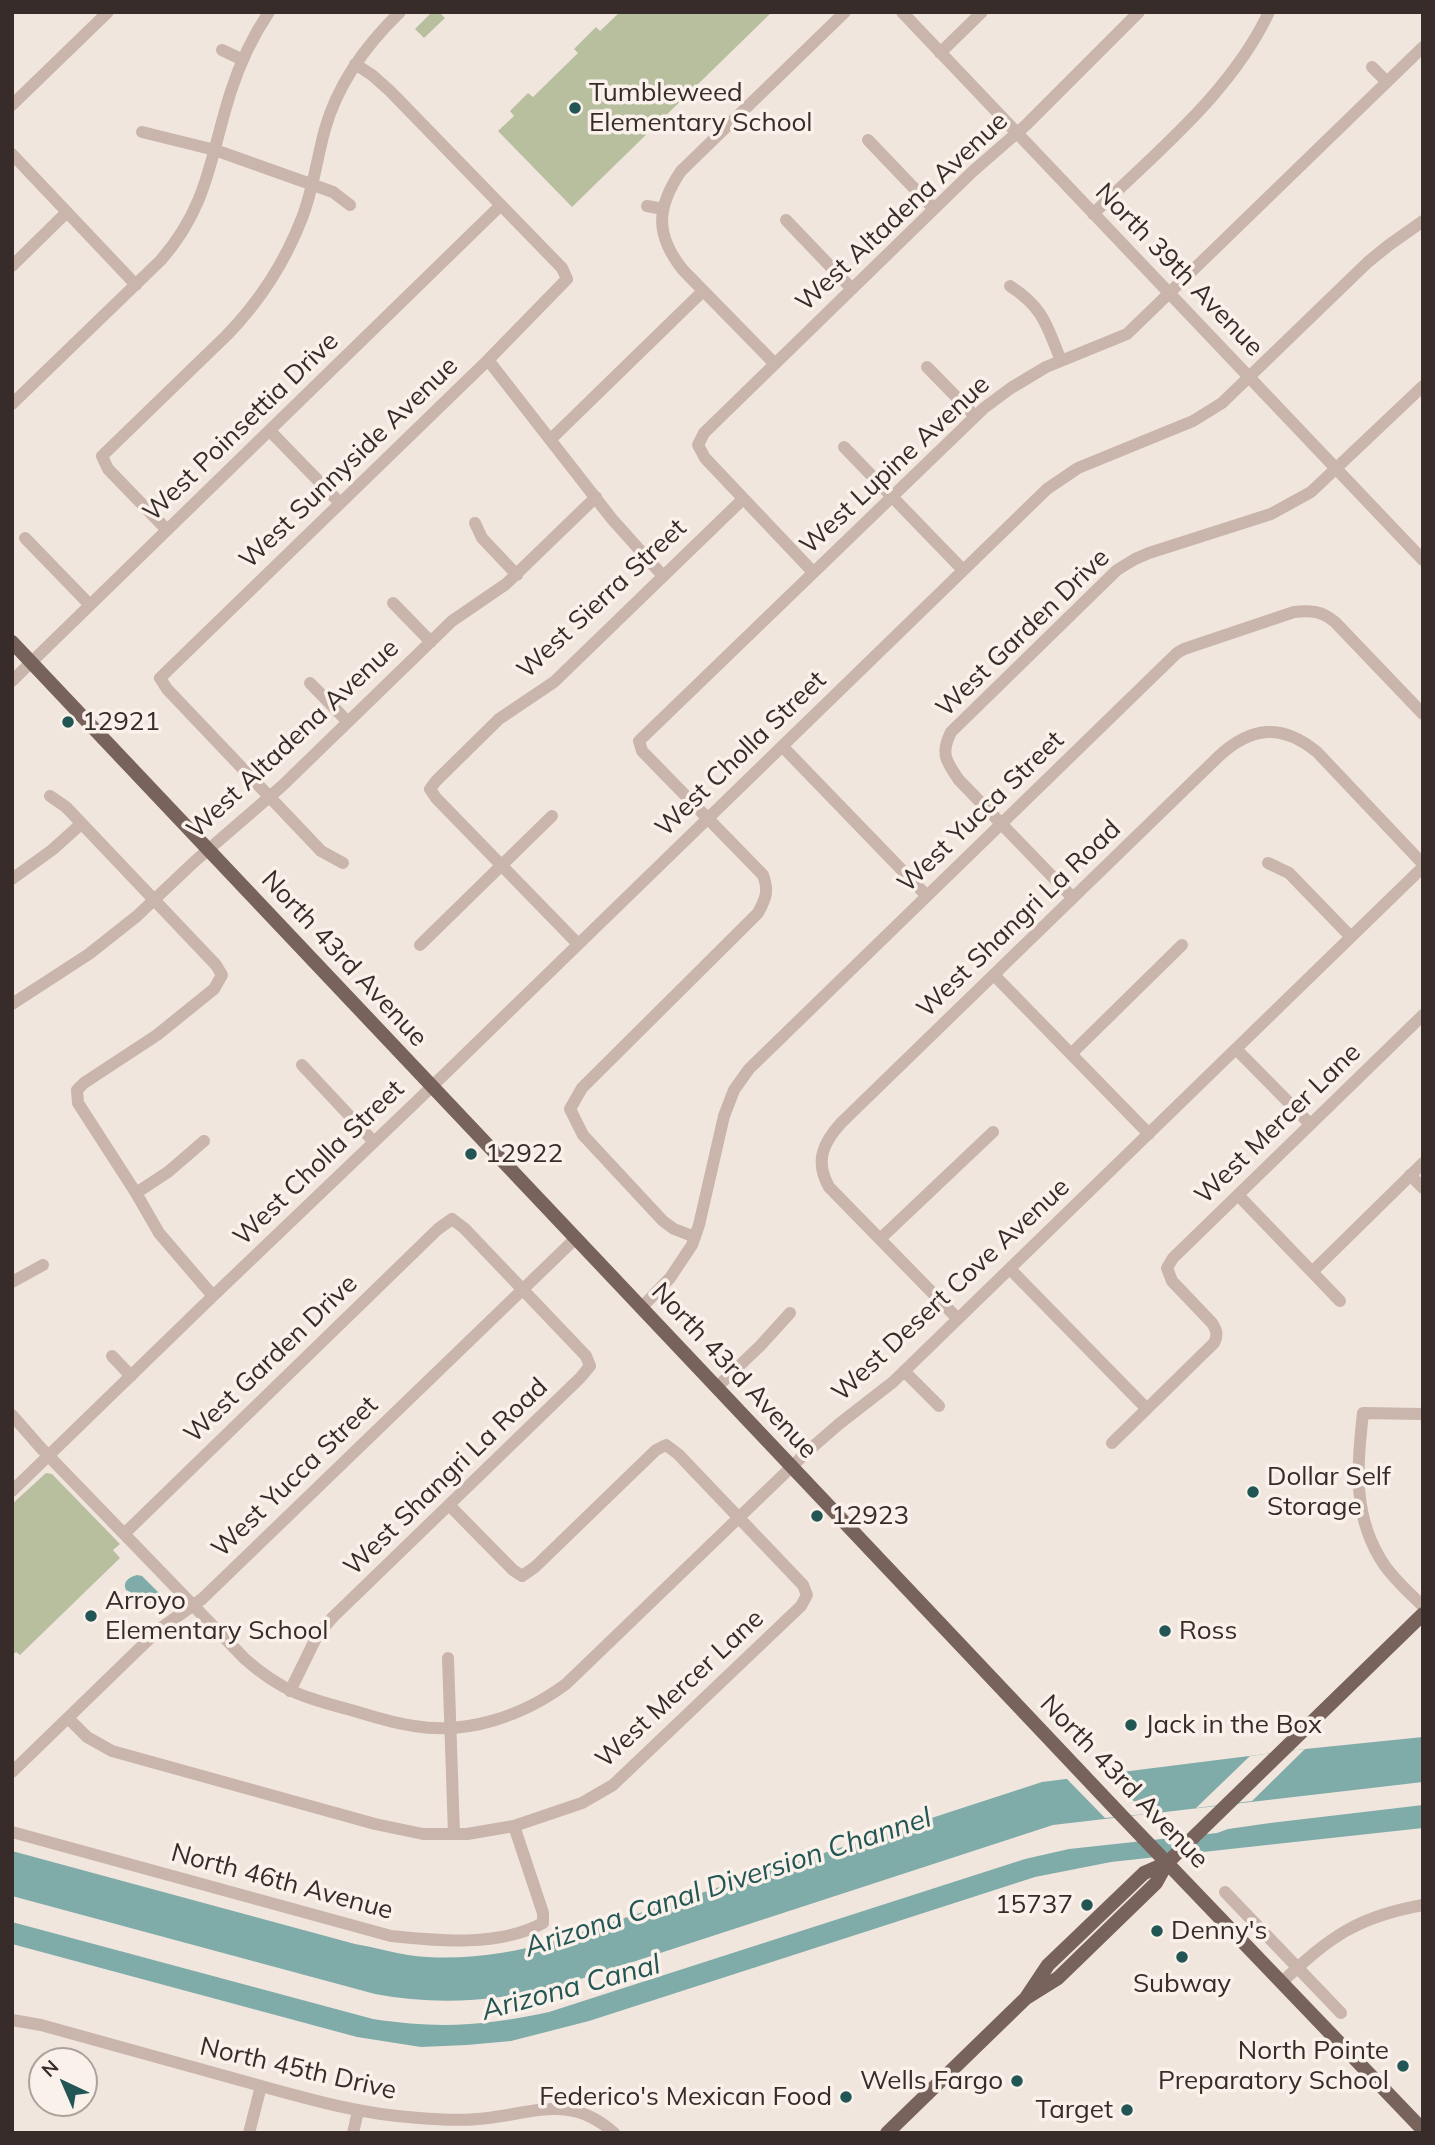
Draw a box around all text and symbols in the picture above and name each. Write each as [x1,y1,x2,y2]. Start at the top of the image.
place label: Tumbleweed Elementary School [589,77,813,138]
marker: Tumbleweed Elementary School [567,100,583,116]
street label: West Altadena Avenue [790,106,1014,318]
street label: North 39th Avenue [1088,177,1270,363]
street label: West Poinsettia Drive [137,326,345,528]
street label: West Sunnyside Avenue [233,351,465,575]
street label: West Lupine Avenue [794,369,996,561]
street label: West Sierra Street [511,513,693,685]
street label: West Garden Drive [930,542,1116,724]
street label: West Altadena Avenue [181,633,405,845]
street label: West Cholla Street [649,665,833,843]
place label: 12921 [82,706,160,738]
marker: 12921 [60,714,76,730]
street label: West Yucca Street [891,725,1071,899]
street label: West Shangri La Road [911,814,1127,1024]
street label: North 43rd Avenue [255,865,433,1053]
street label: West Mercer Lane [1189,1037,1367,1211]
street label: West Cholla Street [227,1074,411,1252]
place label: 12922 [485,1138,563,1170]
marker: 12922 [463,1146,479,1162]
street label: West Desert Cove Avenue [826,1172,1076,1408]
street label: West Garden Drive [178,1268,364,1450]
street label: North 43rd Avenue [645,1277,823,1465]
street label: West Shangri La Road [338,1372,554,1582]
street label: West Yucca Street [205,1390,385,1564]
place label: Dollar Self Storage [1267,1461,1391,1522]
marker: Dollar Self Storage [1245,1484,1261,1500]
place label: 12923 [831,1500,909,1532]
marker: 12923 [809,1508,825,1524]
place label: Arroyo Elementary School [105,1585,329,1646]
street label: West Mercer Lane [590,1603,770,1775]
marker: Arroyo Elementary School [83,1608,99,1624]
place label: Ross [1179,1615,1237,1647]
marker: Ross [1157,1623,1173,1639]
street label: North 43rd Avenue [1033,1689,1215,1875]
place label: Jack in the Box [1145,1709,1322,1741]
marker: Jack in the Box [1123,1717,1139,1733]
water label: Arizona Canal Diversion Channel [520,1801,936,1965]
street label: North 46th Avenue [168,1837,396,1927]
place label: 15737 [995,1889,1073,1921]
marker: 15737 [1079,1897,1095,1913]
place label: Denny's [1171,1915,1267,1947]
marker: Denny's [1149,1923,1165,1939]
water label: Arizona Canal [478,1948,664,2028]
marker: Subway [1174,1949,1190,1965]
place label: Subway [1133,1968,1231,2000]
street label: North 45th Drive [197,2031,399,2107]
place label: North Pointe Preparatory School [1158,2035,1389,2096]
north arrow [28,2047,98,2117]
text: N [36,2055,63,2082]
marker: North Pointe Preparatory School [1395,2058,1411,2074]
place label: Wells Fargo [860,2065,1003,2097]
marker: Wells Fargo [1009,2073,1025,2089]
place label: Federico's Mexican Food [539,2081,832,2113]
marker: Federico's Mexican Food [838,2089,854,2105]
place label: Target [1036,2094,1113,2126]
marker: Target [1119,2102,1135,2118]

